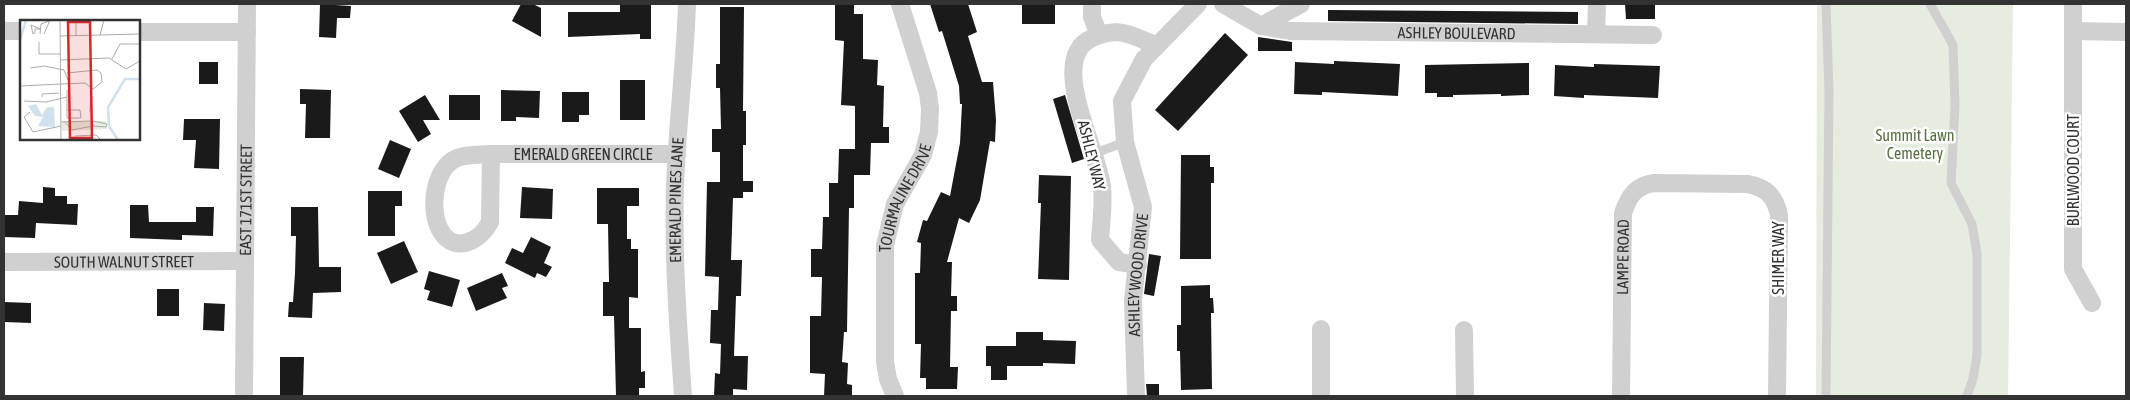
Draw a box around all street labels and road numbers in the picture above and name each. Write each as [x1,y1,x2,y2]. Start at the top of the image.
street label: ASHLEY BOULEVARD [1398,23,1516,42]
street label: BURLWOOD COURT [2064,114,2082,226]
street label: ASHLEY WAY [1075,118,1110,193]
street label: EMERALD PINES LANE [666,137,687,263]
street label: TOURMALINE DRIVE [876,142,935,252]
street label: EAST 171ST STREET [236,144,255,256]
street label: EMERALD GREEN CIRCLE [514,145,653,163]
street label: ASHLEY WOOD DRIVE [1124,213,1151,337]
street label: LAMPE ROAD [1613,219,1632,295]
street label: SHIMER WAY [1769,220,1787,295]
street label: SOUTH WALNUT STREET [54,252,194,271]

